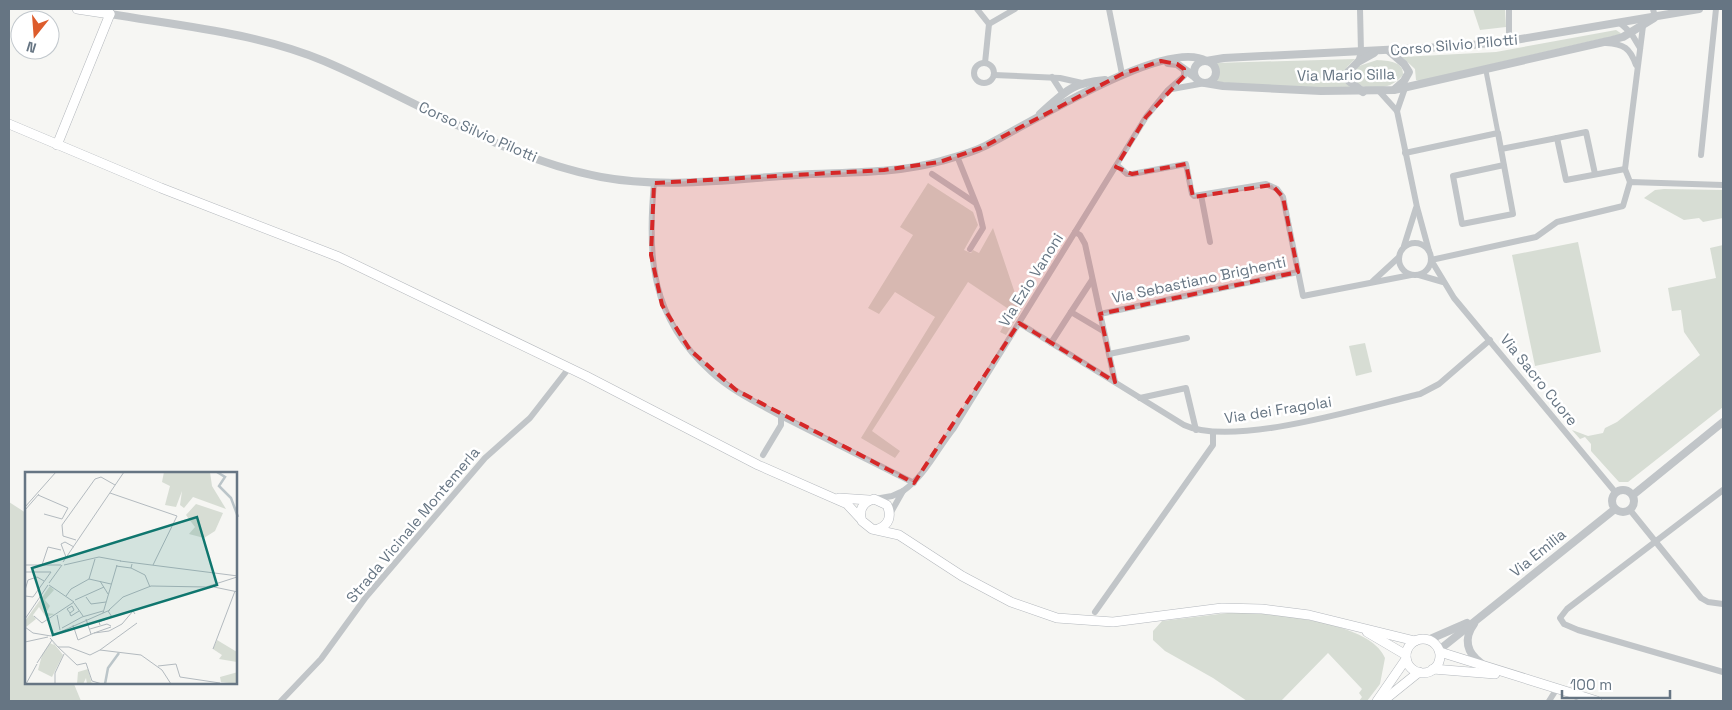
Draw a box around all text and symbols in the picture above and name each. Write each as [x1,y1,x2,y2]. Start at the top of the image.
north arrow [10,10,60,60]
street label: Corso Silvio Pilotti [1389,29,1518,60]
text: N [24,37,38,57]
street label: Via Mario Silla [1297,64,1396,85]
street label: Corso Silvio Pilotti [416,97,540,166]
street label: Via Ezio Vanoni [994,229,1067,330]
street label: Via Sebastiano Brighenti [1110,252,1288,307]
street label: Via Sacro Cuore [1496,330,1582,430]
street label: Via dei Fragolai [1223,392,1333,427]
street label: Strada Vicinale Montemerla [342,442,484,607]
inset map [25,472,238,685]
street label: Via Emilia [1506,524,1570,581]
scale bar [1562,668,1670,700]
text: 100 m [1570,675,1612,694]

